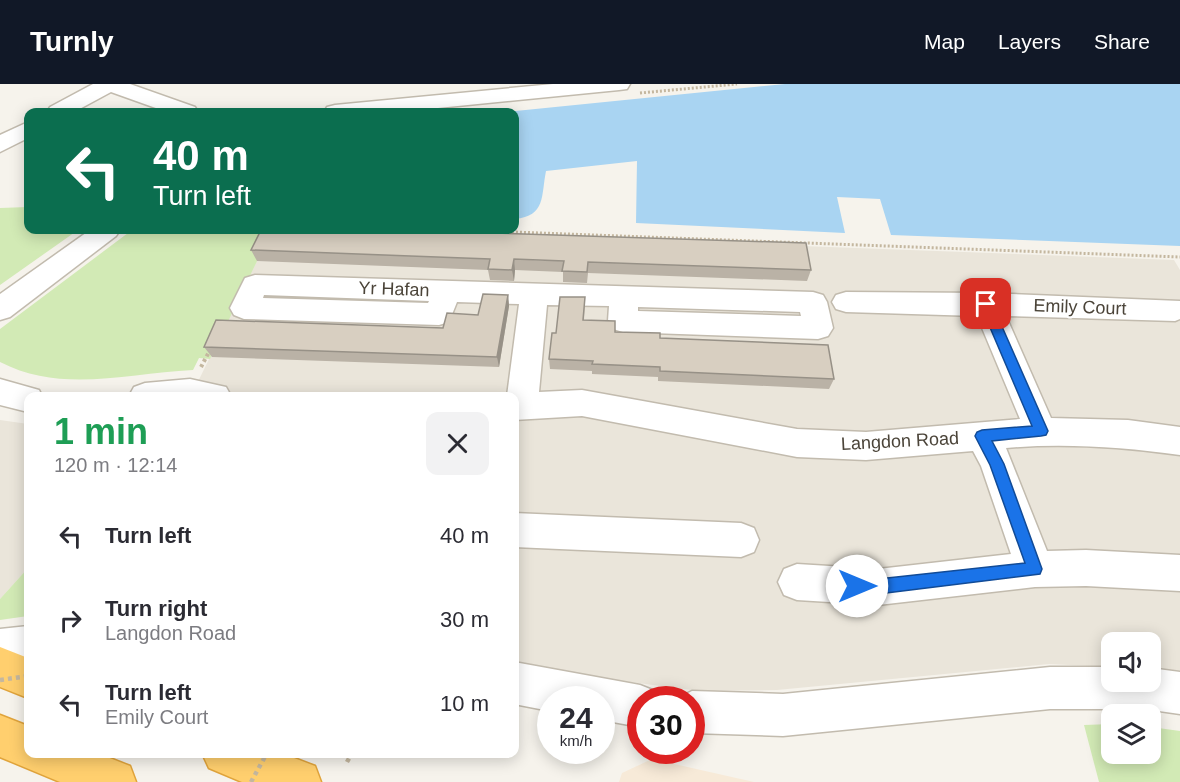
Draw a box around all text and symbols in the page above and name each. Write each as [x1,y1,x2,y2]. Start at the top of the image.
text: Turnly [30,26,113,57]
text: Map [924,30,965,53]
text: Layers [998,30,1061,53]
text: Share [1094,30,1150,53]
icon: left [54,132,132,210]
text: 40 m [153,132,249,179]
text: Turn left [153,181,251,211]
street label: Yr Hafan [358,278,430,300]
pin [960,278,1011,329]
icon: arrive [969,287,1002,320]
street label: Emily Court [1033,295,1127,319]
text: 1 min [54,411,148,452]
button: close [426,412,489,475]
street label: Langdon Road [841,428,959,454]
text: 120 m · 12:14 [54,454,177,476]
icon: left [54,520,87,553]
text: Turn left [105,523,191,548]
text: 40 m [440,523,489,548]
position arrow [825,554,889,618]
text: Turn right [105,596,207,621]
icon: right [54,604,87,637]
text: 30 m [440,607,489,632]
text: Langdon Road [105,622,236,644]
map controls [1101,632,1161,764]
button: sound [1101,632,1161,692]
text: Turn left [105,680,191,705]
speed limit sign: 30 [627,686,705,764]
icon: left [54,688,87,721]
text: 10 m [440,691,489,716]
text: 24 [559,701,593,734]
button: layers [1101,704,1161,764]
text: Emily Court [105,706,208,728]
text: km/h [560,732,592,749]

